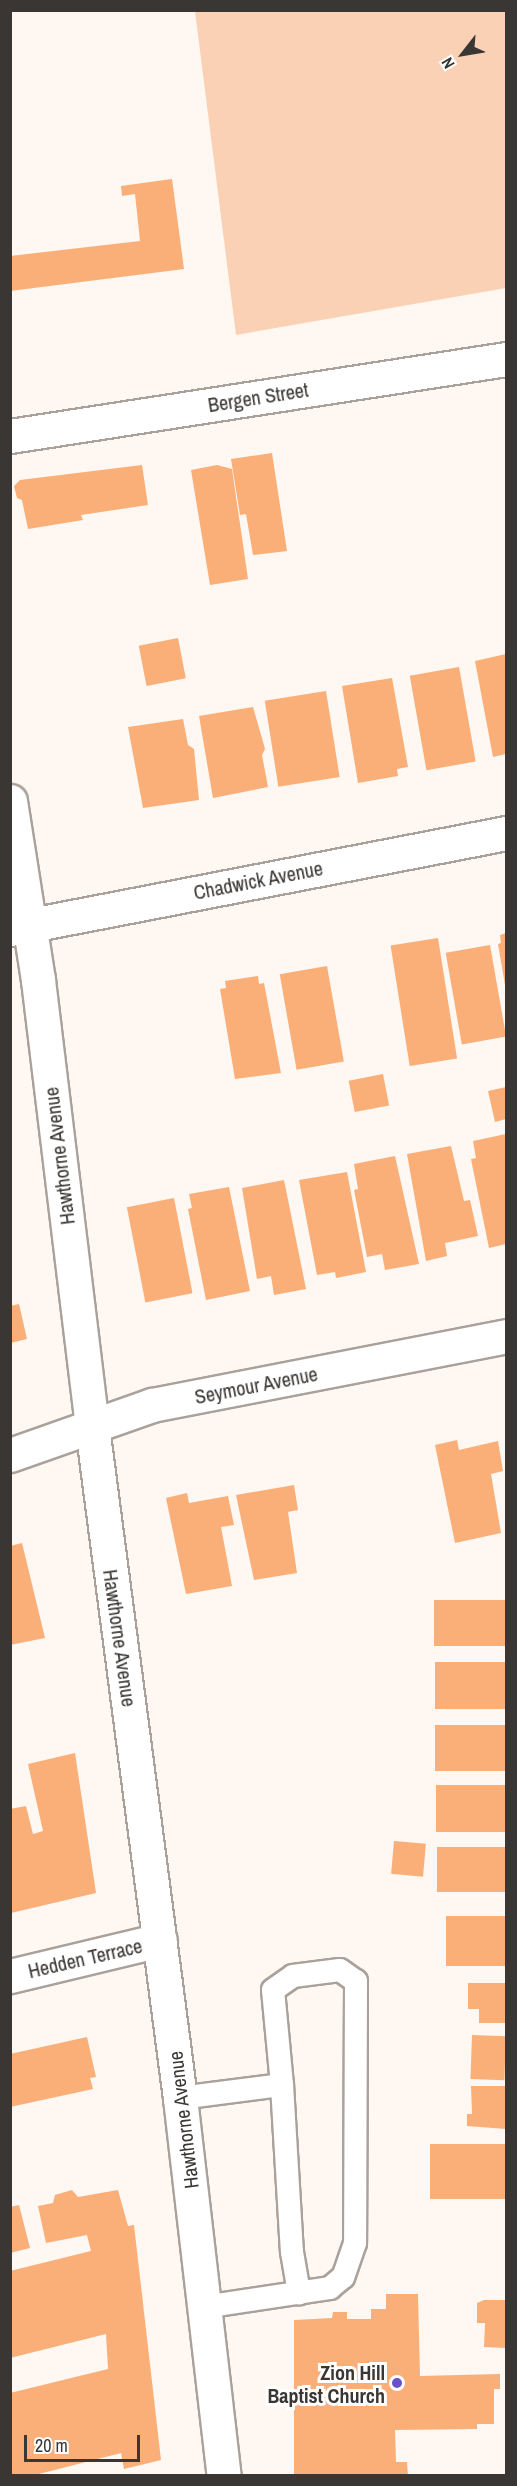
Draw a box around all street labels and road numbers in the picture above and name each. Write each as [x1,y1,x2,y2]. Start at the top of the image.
street label: Bergen Street [206,377,310,417]
street label: Chadwick Avenue [191,856,325,904]
street label: Hawthorne Avenue [39,1085,79,1227]
street label: Seymour Avenue [192,1361,320,1409]
street label: Hawthorne Avenue [98,1567,142,1709]
street label: Hedden Terrace [25,1933,145,1983]
street label: Hawthorne Avenue [163,2049,203,2191]

